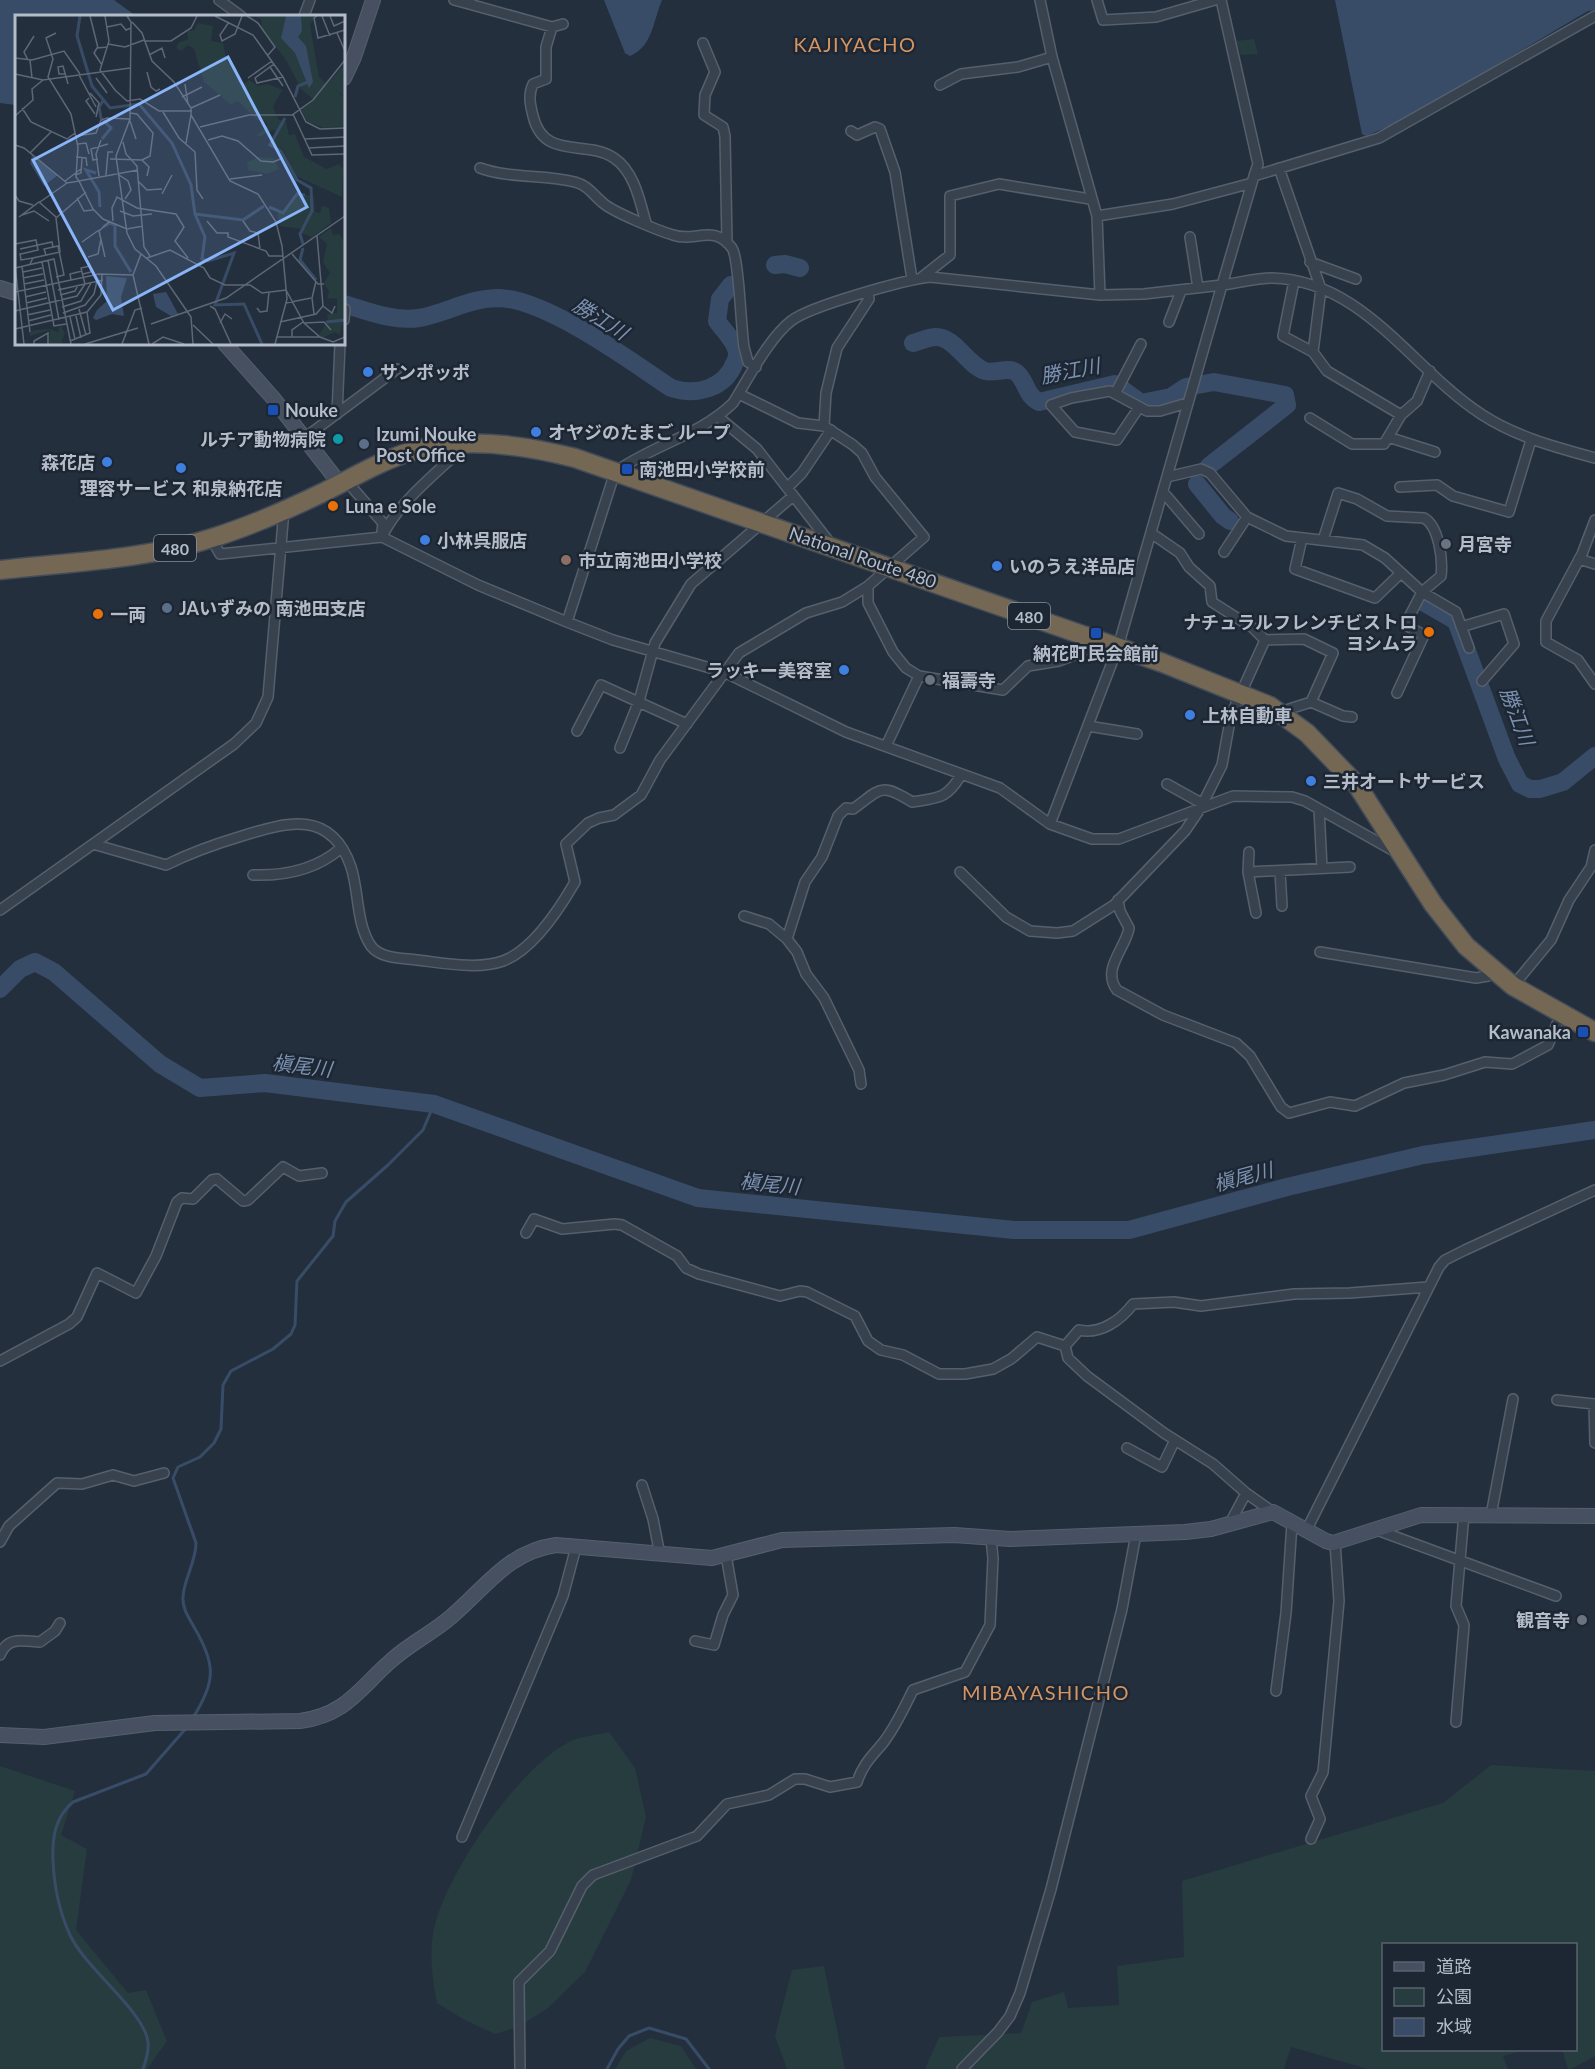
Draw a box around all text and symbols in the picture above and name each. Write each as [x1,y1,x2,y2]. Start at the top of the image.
inset map [15,15,345,345]
district label: KAJIYACHO [793,32,917,56]
water label: 勝江川 [569,292,634,345]
water label: 勝江川 [1038,352,1104,388]
place label: サンポッポ [380,361,470,383]
marker: サンポッポ [361,365,375,379]
place label: Nouke [285,399,338,421]
marker: Nouke [266,403,280,417]
place label: オヤジのたまご ループ [548,421,731,443]
place label: Izumi Nouke Post Office [376,423,477,466]
marker: オヤジのたまご ループ [529,425,543,439]
place label: ルチア動物病院 [200,428,326,450]
marker: ルチア動物病院 [331,432,345,446]
marker: Izumi Nouke Post Office [357,437,371,451]
place label: 森花店 [41,451,95,473]
marker: 森花店 [100,455,114,469]
place label: 南池田小学校前 [639,458,765,480]
marker: 理容サービス 和泉納花店 [174,461,188,475]
marker: 南池田小学校前 [620,462,634,476]
place label: 理容サービス 和泉納花店 [80,477,282,499]
place label: Luna e Sole [345,495,436,517]
marker: Luna e Sole [326,499,340,513]
street label: National Route 480 [787,521,939,593]
place label: 小林呉服店 [437,529,527,551]
marker: 小林呉服店 [418,533,432,547]
place label: 月宮寺 [1458,533,1512,555]
road number: 480 [154,535,196,561]
marker: 月宮寺 [1439,537,1453,551]
place label: 市立南池田小学校 [578,549,722,571]
marker: 市立南池田小学校 [559,553,573,567]
place label: いのうえ洋品店 [1009,555,1135,577]
marker: いのうえ洋品店 [990,559,1004,573]
place label: JAいずみの 南池田支店 [179,597,365,619]
marker: JAいずみの 南池田支店 [160,601,174,615]
place label: 一両 [110,603,146,625]
road number: 480 [1008,603,1050,629]
marker: 一両 [91,607,105,621]
place label: ナチュラルフレンチビストロ ヨシムラ [1183,611,1417,654]
marker: ナチュラルフレンチビストロ ヨシムラ [1422,625,1436,639]
marker: 納花町民会館前 [1089,626,1103,640]
place label: 納花町民会館前 [1033,642,1159,664]
place label: ラッキー美容室 [706,659,832,681]
marker: ラッキー美容室 [837,663,851,677]
place label: 福壽寺 [942,669,996,691]
marker: 福壽寺 [923,673,937,687]
water label: 勝江川 [1496,684,1541,750]
place label: 上林自動車 [1202,704,1292,726]
marker: 上林自動車 [1183,708,1197,722]
place label: 三井オートサービス [1323,770,1485,792]
marker: 三井オートサービス [1304,774,1318,788]
place label: Kawanaka [1488,1021,1571,1043]
marker: Kawanaka [1576,1025,1590,1039]
water label: 槇尾川 [271,1049,335,1081]
water label: 槇尾川 [1211,1156,1277,1195]
water label: 槇尾川 [739,1168,803,1198]
place label: 観音寺 [1516,1609,1570,1631]
marker: 観音寺 [1575,1613,1589,1627]
district label: MIBAYASHICHO [962,1680,1130,1704]
legend [1382,1943,1577,2051]
text: 道路 [1436,1955,1472,1977]
text: 公園 [1436,1985,1472,2007]
text: 水域 [1436,2015,1472,2037]

